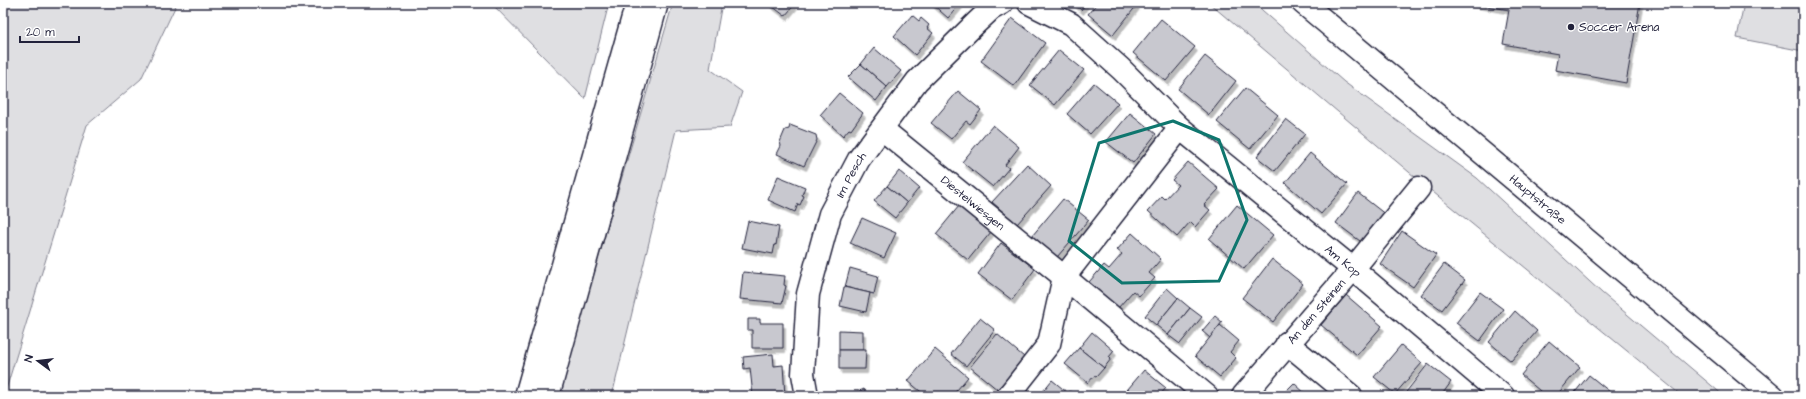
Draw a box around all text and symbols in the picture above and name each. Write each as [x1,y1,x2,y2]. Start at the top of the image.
scale bar [20,18,79,44]
place label: Soccer Arena [1579,19,1659,36]
marker: Soccer Arena [1566,22,1576,32]
text: 20 m [26,24,55,41]
street label: Im Pesch [832,148,870,201]
street label: Hauptstraße [1506,170,1570,228]
street label: Diestelwiesgen [937,172,1008,234]
street label: Am Kop [1321,241,1365,281]
street label: An den Steinen [1283,275,1349,348]
north arrow [18,341,58,381]
text: N [21,353,37,364]

